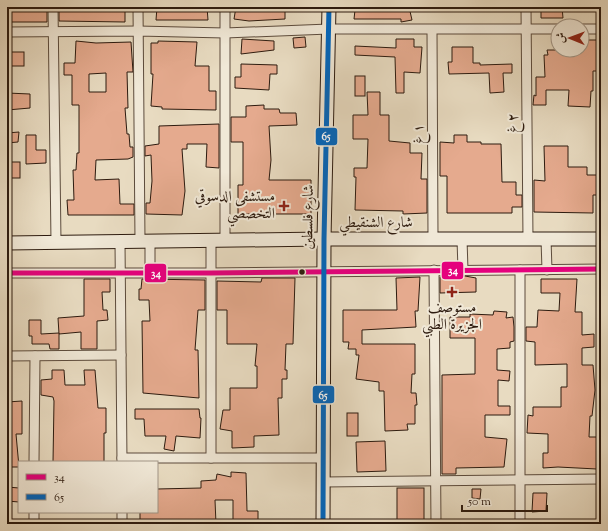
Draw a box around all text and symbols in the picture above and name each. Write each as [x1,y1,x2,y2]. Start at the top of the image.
north arrow [550,18,590,58]
text: ش [553,32,569,43]
street label: ٢ غ [503,113,525,133]
street label: ١ غ [409,124,431,144]
line badge: 65 [315,127,338,146]
text: 65 [321,129,331,145]
street label: شارع فلسطين [298,184,321,250]
place label: مستشفى الدسوقي التخصصي [195,187,275,227]
marker: مستشفى الدسوقي التخصصي [278,200,290,212]
street label: شارع الشنقيطي [339,213,413,236]
line badge: 34 [441,261,464,280]
line badge: 34 [144,263,167,283]
text: 34 [448,263,458,279]
text: 34 [151,266,161,282]
unlabelled marker [297,267,307,277]
marker: مستوصف الجزيرة الطبي [446,286,458,298]
place label: مستوصف الجزيرة الطبي [422,298,482,338]
line badge: 65 [312,385,335,404]
text: 65 [318,388,328,404]
legend [18,461,158,513]
text: 34 [54,469,65,487]
scale bar [462,487,547,513]
text: 65 [54,489,64,507]
text: 50 m [467,493,491,511]

